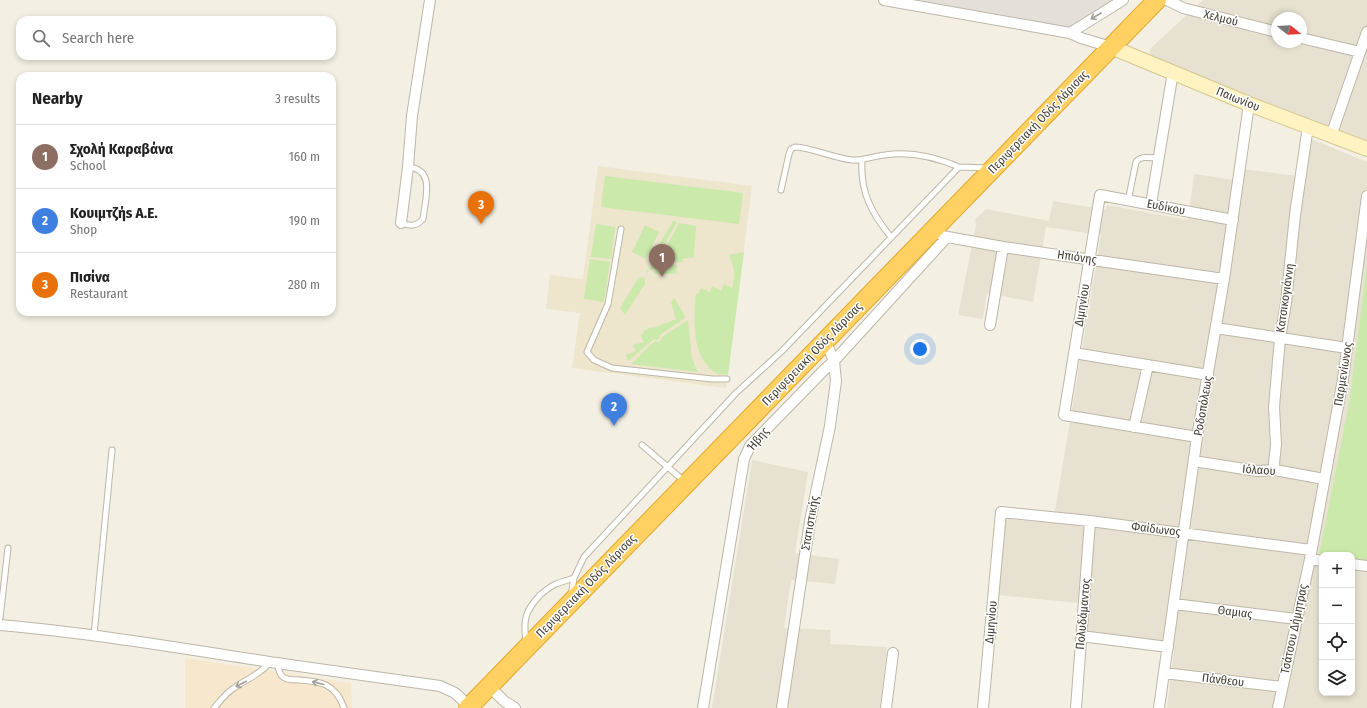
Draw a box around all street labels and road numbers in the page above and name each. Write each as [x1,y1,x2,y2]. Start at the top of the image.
street label: Χελμού [1202,7,1240,29]
street label: Περιφερειακή Οδός Λάρισας [985,67,1091,177]
street label: Παιωνίου [1214,84,1262,114]
street label: Ευδίκου [1146,196,1186,218]
street label: Ηπιόνης [1056,247,1098,267]
street label: Κατσικογιάννη [1273,262,1297,334]
street label: Διμηνίου [1072,283,1092,327]
street label: Περιφερειακή Οδός Λάρισας [759,299,865,409]
street label: Παρμενίωνος [1331,341,1355,407]
street label: Ροδοπόλεως [1191,375,1215,437]
street label: Ήβης [744,424,772,454]
street label: Ιόλαου [1242,462,1276,478]
street label: Στατιστικής [798,495,822,551]
street label: Φαίδωνος [1131,519,1181,539]
street label: Περιφερειακή Οδός Λάρισας [533,531,639,641]
street label: Πολυδάμαντος [1073,578,1093,650]
street label: Τσάτσου Δήμητρας [1278,583,1310,675]
street label: Διμηνίου [982,600,1000,644]
street label: Θαμιας [1217,603,1253,621]
street label: Πάνθεου [1201,670,1245,690]

